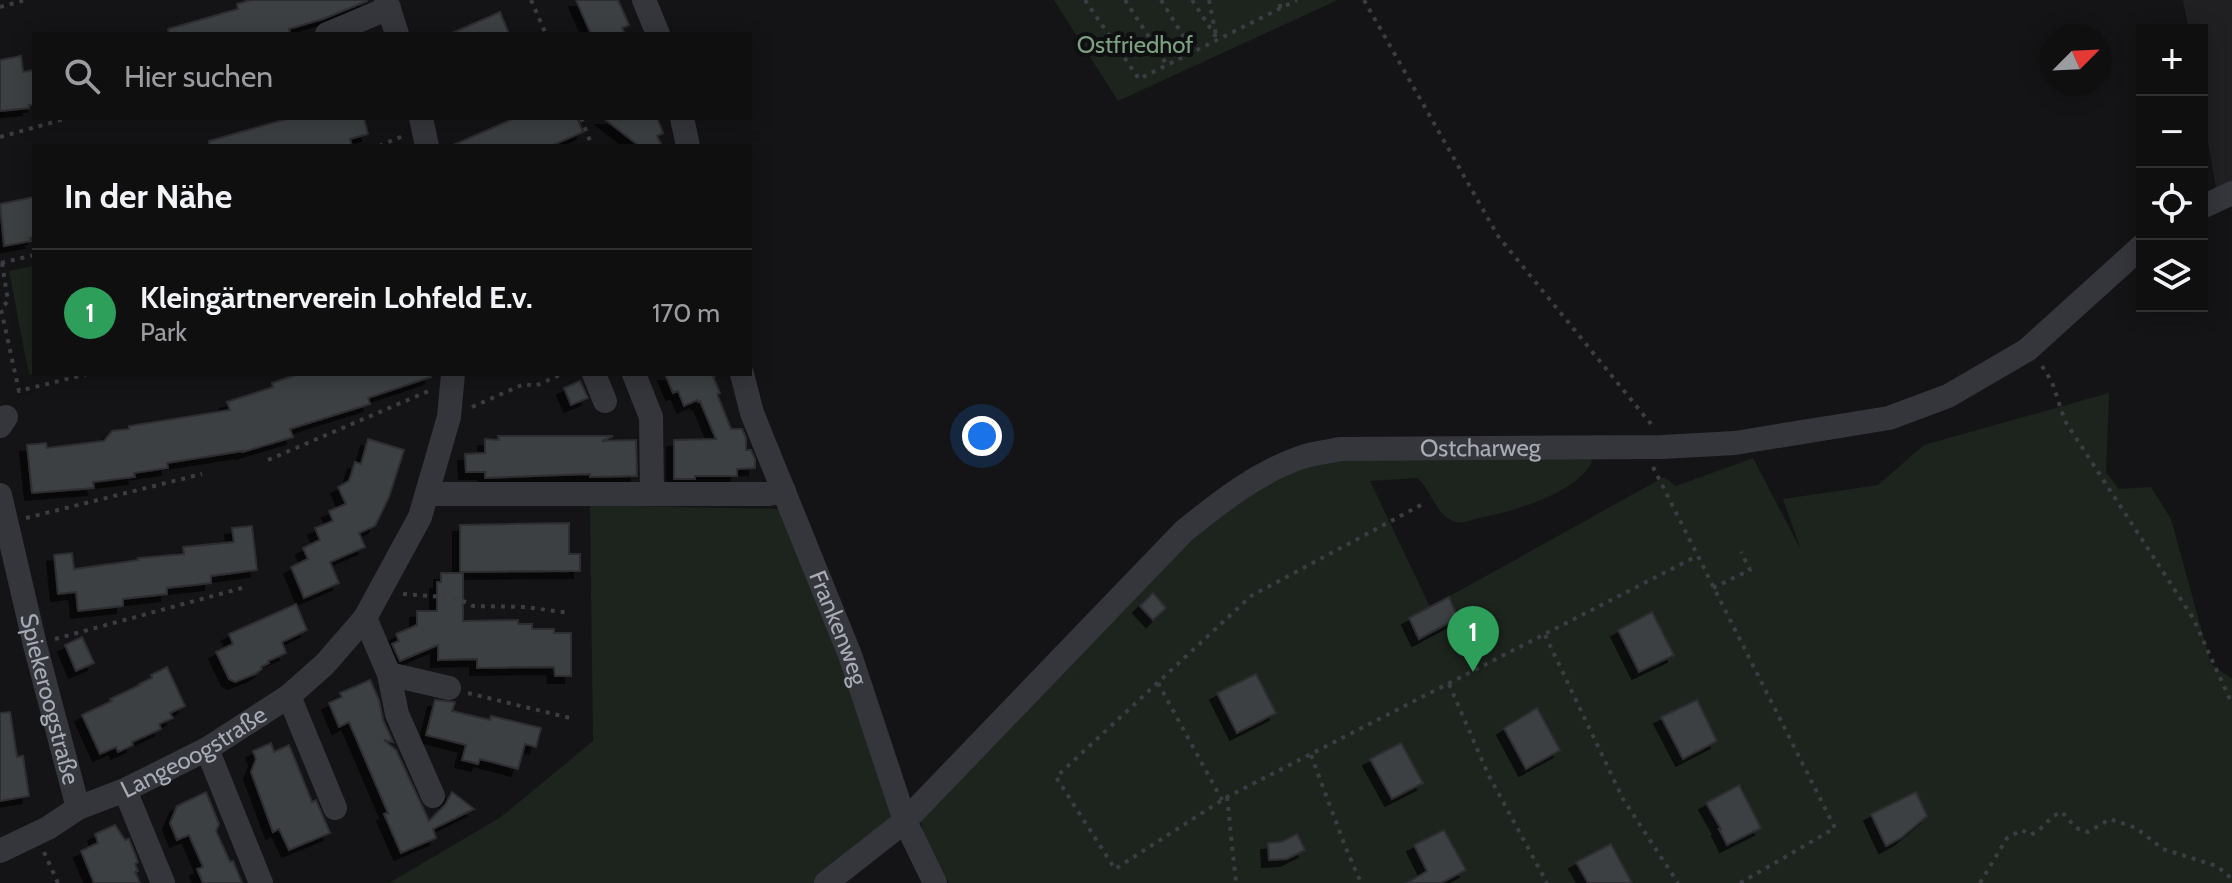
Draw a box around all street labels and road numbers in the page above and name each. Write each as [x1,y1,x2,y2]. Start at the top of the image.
street label: Ostcharweg [1420,433,1542,463]
street label: Frankenweg [803,566,874,690]
street label: Spiekeroogstraße [14,610,86,788]
street label: Langeoogstraße [116,699,272,804]

